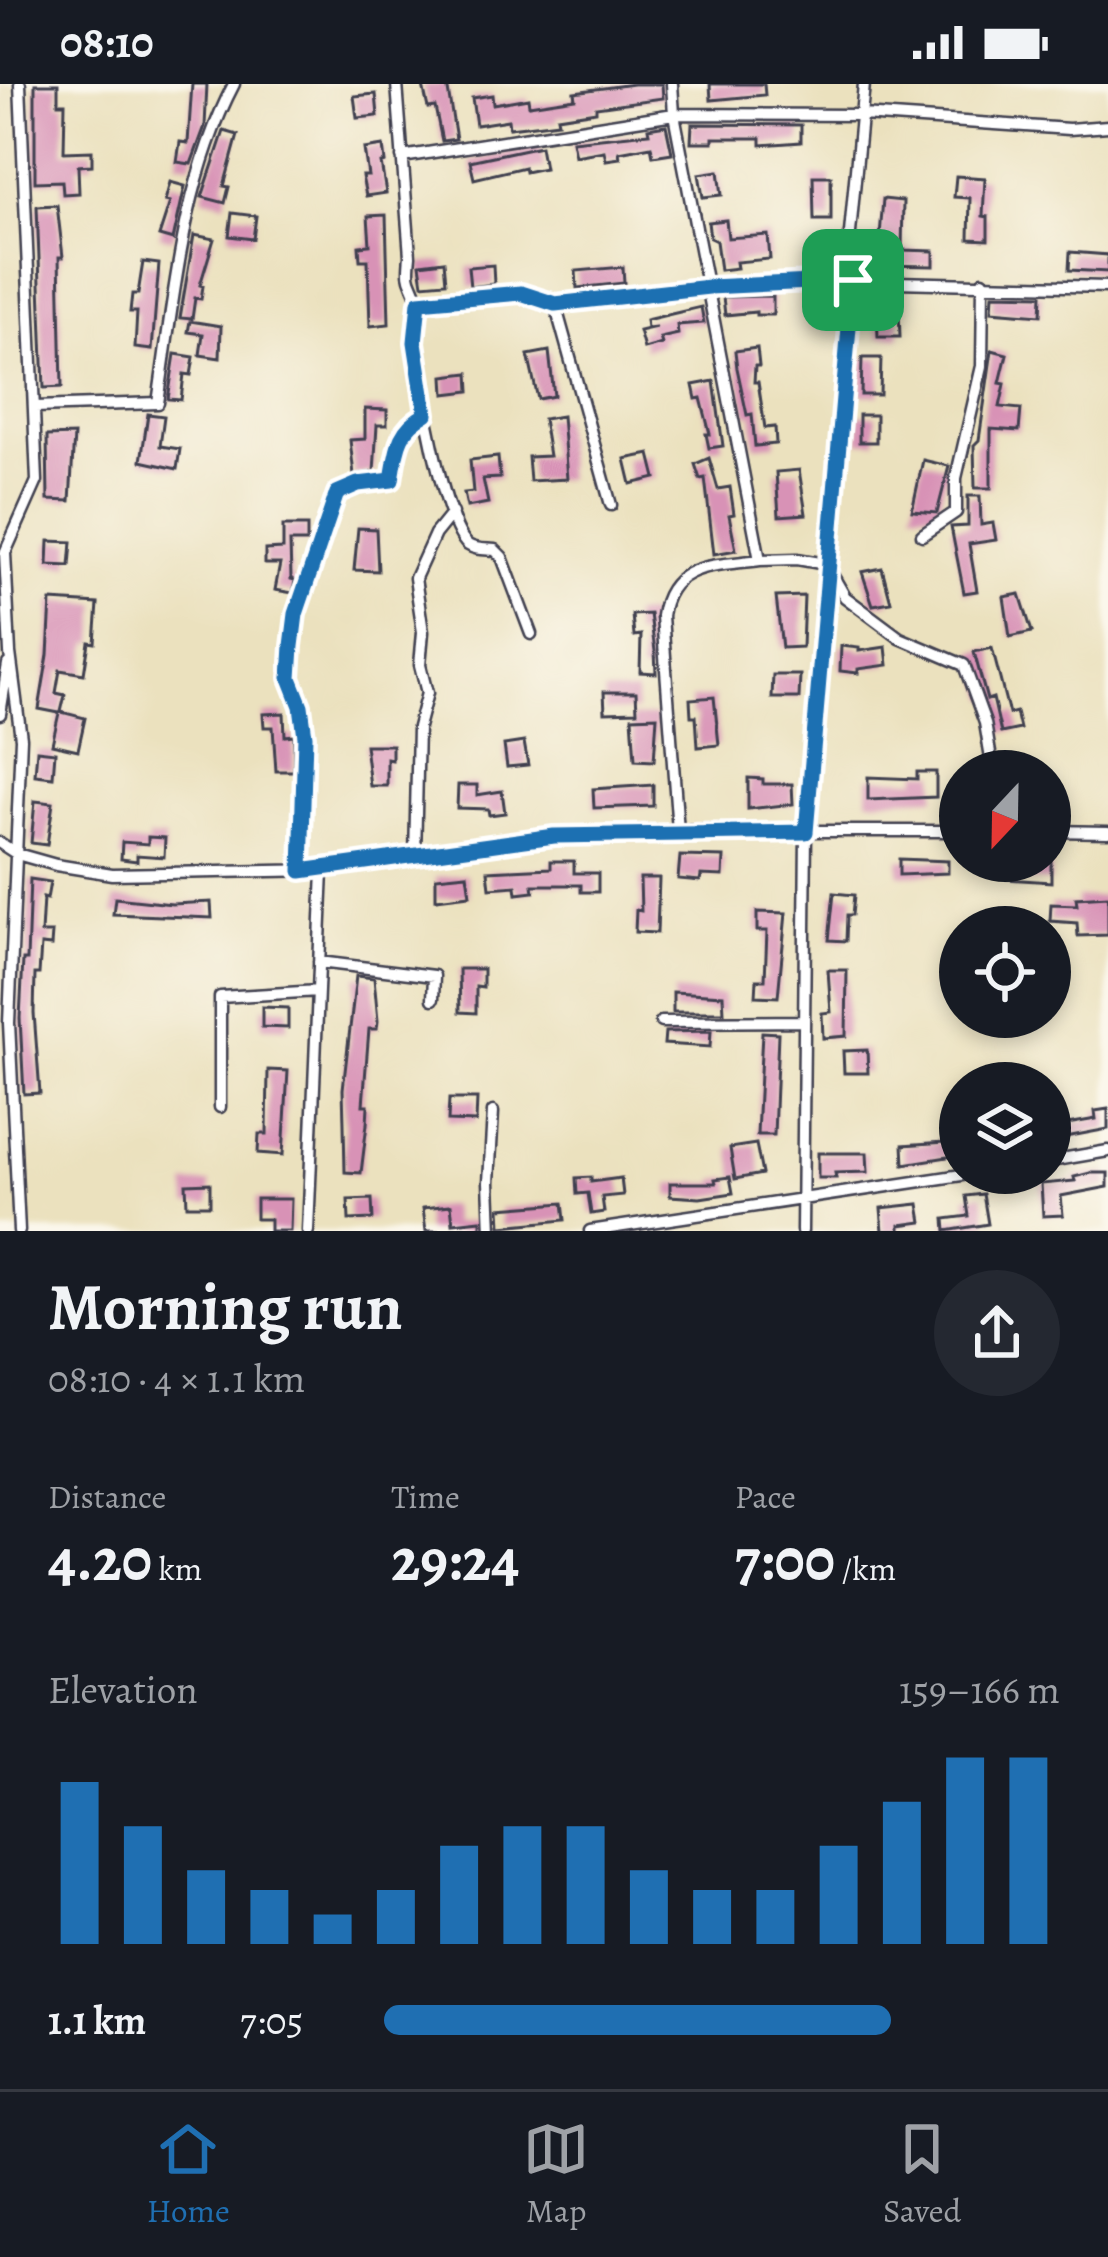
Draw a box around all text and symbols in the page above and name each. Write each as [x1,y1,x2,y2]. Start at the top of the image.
text: 08:10 [60,11,154,73]
pin [802,229,904,331]
icon: arrive [820,247,886,313]
north arrow [939,750,1071,882]
map controls [939,750,1071,1194]
button: locate [939,906,1071,1038]
button: layers [939,1062,1071,1194]
text: Morning run [48,1262,403,1352]
button: share [934,1270,1060,1396]
text: 08:10 · 4 × 1.1 km [48,1352,305,1405]
text: Distance [48,1474,166,1519]
text: Time [391,1474,460,1519]
text: Pace [735,1474,796,1519]
text: 4.20 [48,1519,152,1601]
text: 29:24 [391,1519,520,1601]
text: 7:00 [735,1519,835,1601]
text: km [152,1546,202,1591]
text: /km [835,1546,896,1591]
text: Elevation [48,1663,198,1716]
text: 159–166 m [899,1663,1060,1716]
text: 1.1 km [48,1994,146,2047]
text: 7:05 [240,1994,303,2047]
tab: Home [147,2116,230,2233]
tab: Map [523,2116,589,2233]
tab: Saved [883,2116,961,2233]

